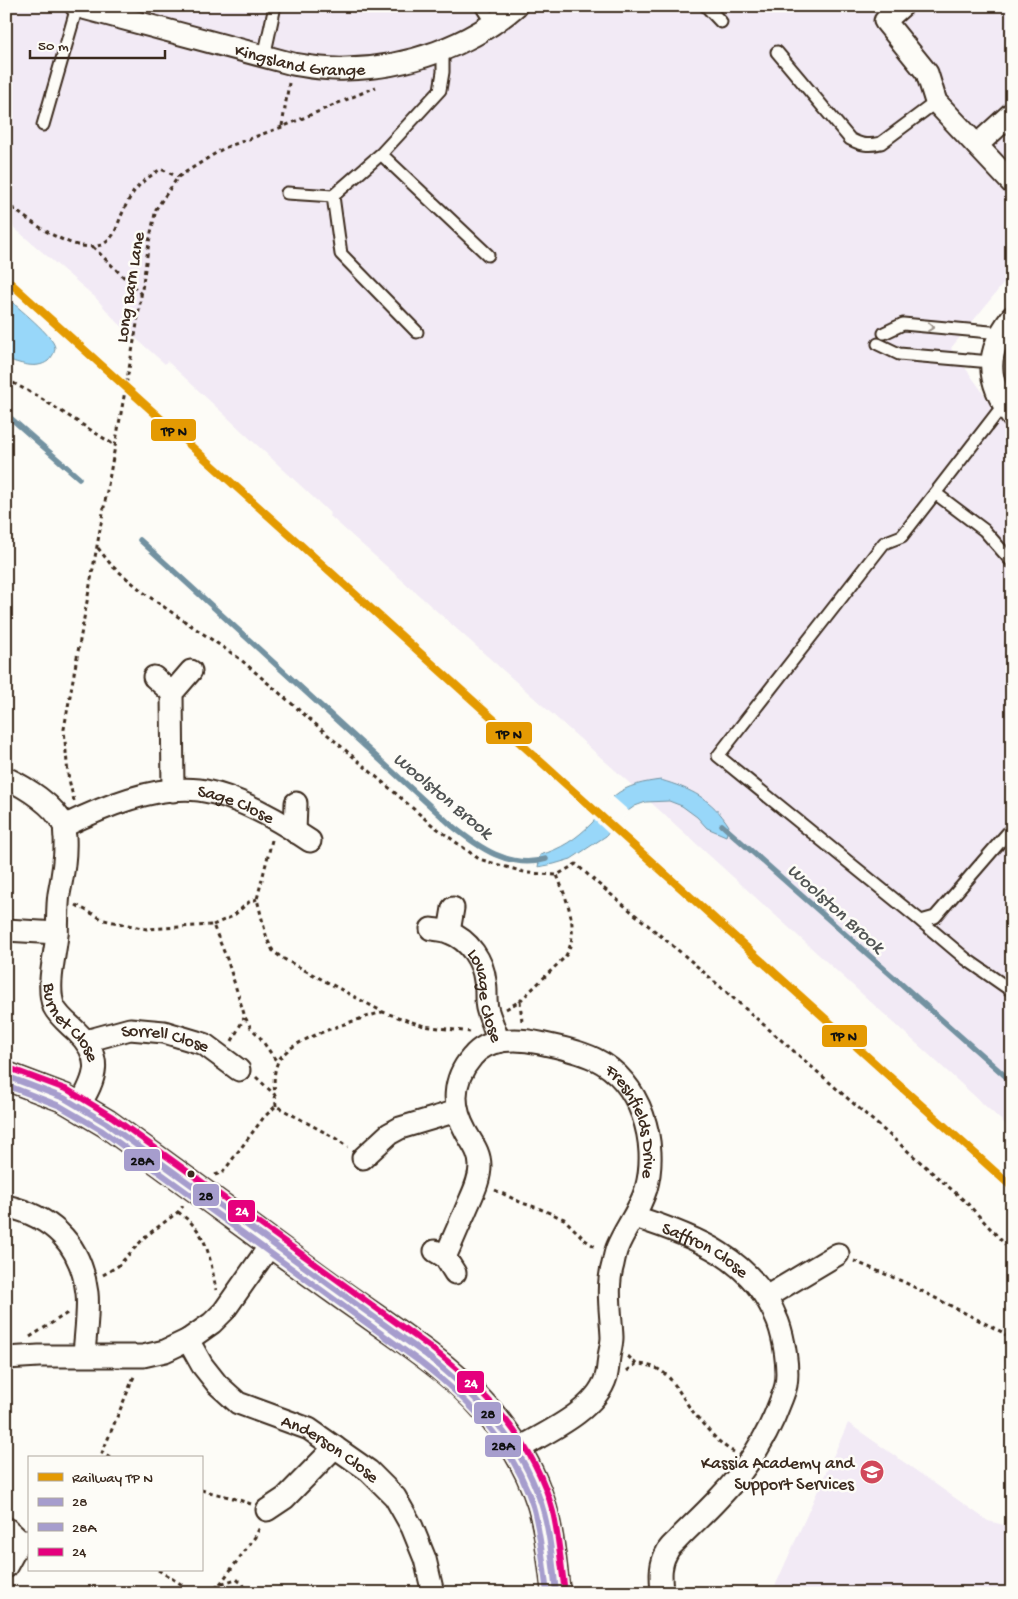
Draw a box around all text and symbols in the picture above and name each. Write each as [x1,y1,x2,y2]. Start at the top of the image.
scale bar [30,28,165,60]
text: 50 m [38,38,69,56]
street label: Kingsland Grange [232,41,367,82]
street label: Long Barn Lane [112,230,151,344]
one-way arrow [927,321,935,332]
line badge: TP N [150,418,197,442]
text: TP N [160,424,187,441]
line badge: TP N [485,721,533,745]
text: TP N [495,727,522,744]
water label: Woolston Brook [387,748,497,846]
street label: Sage Close [196,782,278,830]
water label: Woolston Brook [781,860,889,960]
street label: Lovage Close [462,945,506,1046]
street label: Burnet Close [38,982,102,1065]
street label: Sorrell Close [119,1021,214,1058]
line badge: TP N [821,1024,868,1048]
text: TP N [830,1029,857,1046]
street label: Freshfields Drive [599,1060,658,1181]
line badge: 28A [123,1148,161,1172]
text: 28A [131,1154,155,1171]
unlabelled marker [186,1169,196,1179]
line badge: 28 [192,1183,220,1207]
text: 28 [199,1189,214,1206]
line badge: 24 [227,1199,256,1223]
text: 24 [235,1204,249,1221]
street label: Saffron Close [659,1219,753,1284]
line badge: 24 [456,1370,485,1394]
text: 24 [464,1376,478,1393]
line badge: 28 [473,1401,502,1425]
text: 28 [481,1407,496,1424]
street label: Anderson Close [278,1412,383,1489]
line badge: 28A [484,1434,522,1458]
text: 28A [492,1439,516,1456]
place label: Kassia Academy and Support Services [701,1454,855,1496]
legend [28,1456,202,1572]
school or university icon: Kassia Academy and Support Services [859,1459,885,1485]
text: Railway TP N [72,1470,153,1488]
text: 28 [72,1494,88,1512]
text: 28A [72,1520,98,1538]
text: 24 [72,1544,86,1562]

